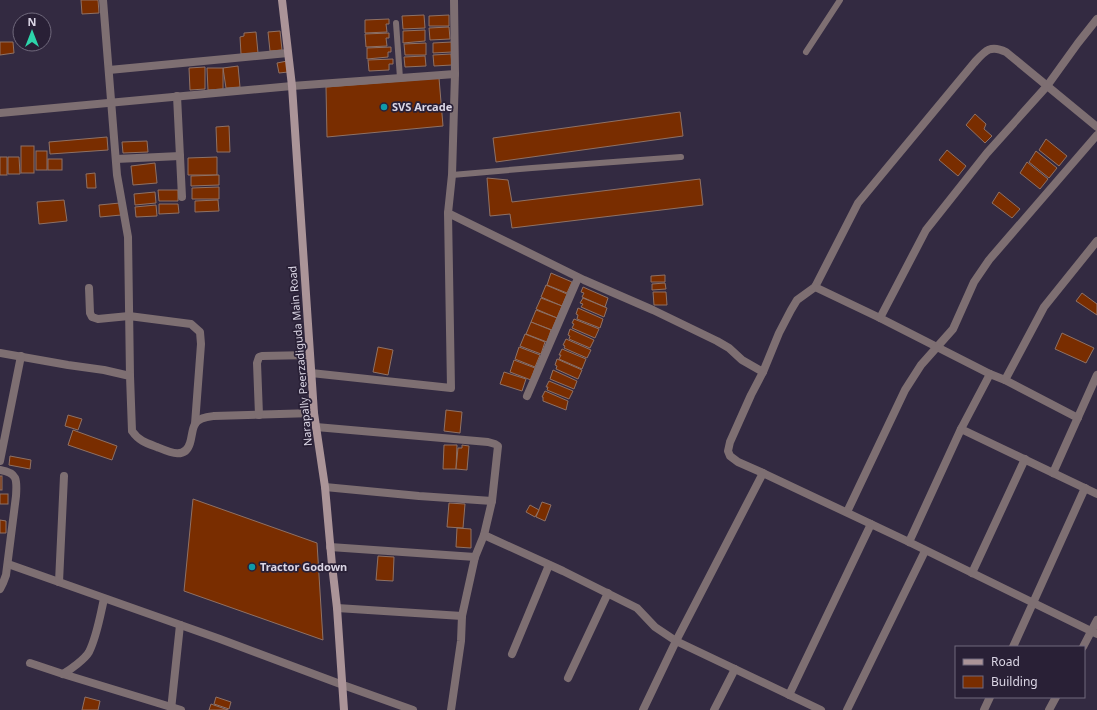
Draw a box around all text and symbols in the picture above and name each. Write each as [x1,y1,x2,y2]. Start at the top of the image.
north arrow [12,12,52,52]
text: N [28,14,36,29]
place label: SVS Arcade [392,99,453,114]
marker: SVS Arcade [379,102,389,112]
street label: Narapally Peerzadiguda Main Road [284,265,315,447]
place label: Tractor Godown [260,559,347,574]
marker: Tractor Godown [247,562,257,572]
legend [955,646,1085,698]
text: Road [991,653,1020,670]
text: Building [991,673,1038,690]

